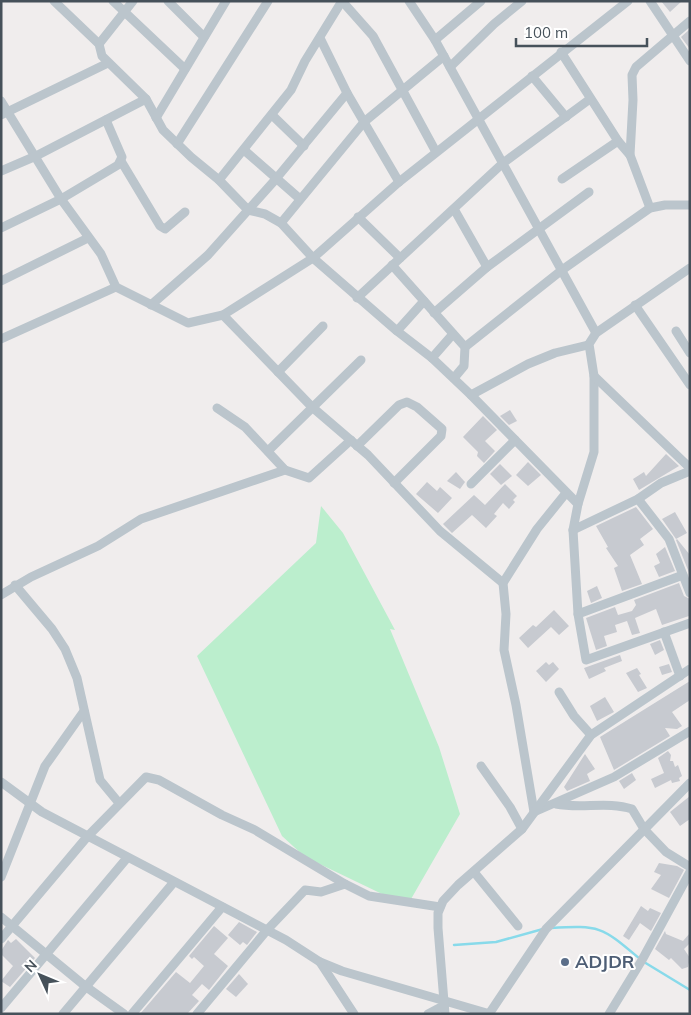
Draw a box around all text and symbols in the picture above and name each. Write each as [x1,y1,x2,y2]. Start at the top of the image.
scale bar [516,15,647,47]
text: 100 m [524,23,568,42]
north arrow [15,950,65,1000]
place label: ADJDR [575,950,635,973]
text: N [21,956,41,976]
marker: ADJDR [559,956,571,968]

